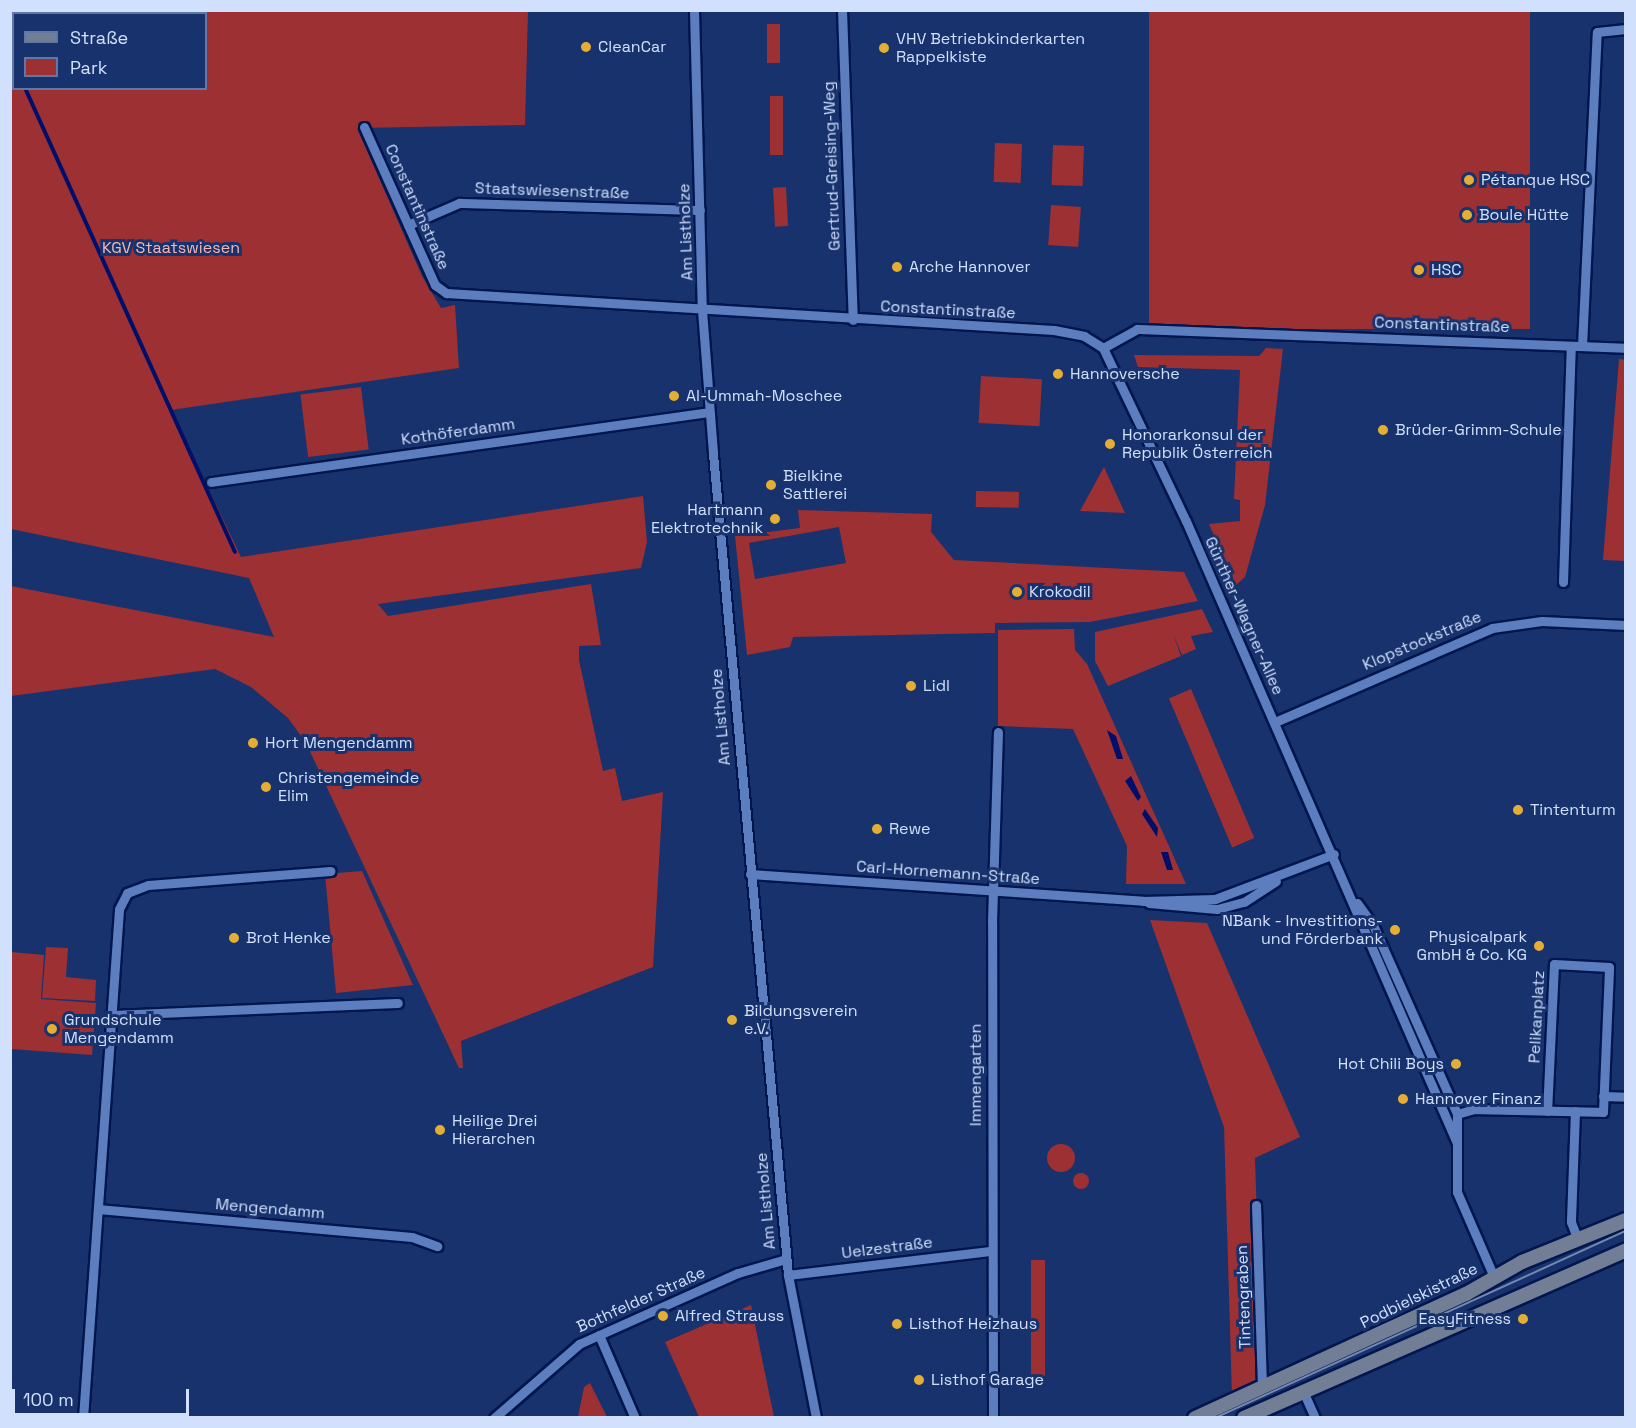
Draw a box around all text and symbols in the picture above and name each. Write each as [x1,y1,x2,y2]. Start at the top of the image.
legend [12,12,207,90]
text: Straße [70,26,128,49]
place label: VHV Betriebkinderkarten Rappelkiste [896,29,1085,67]
place label: CleanCar [598,37,666,57]
marker: CleanCar [579,40,593,54]
marker: VHV Betriebkinderkarten Rappelkiste [877,41,891,55]
text: Park [70,56,107,79]
street label: Gertrud-Greising-Weg [819,81,845,251]
street label: Constantinstraße [381,141,453,273]
place label: Pétanque HSC [1481,170,1590,190]
marker: Pétanque HSC [1462,173,1476,187]
street label: Staatswiesenstraße [474,179,630,203]
street label: Am Listholze [675,183,697,281]
place label: Boule Hütte [1479,205,1569,225]
marker: Boule Hütte [1460,208,1474,222]
park label: KGV Staatswiesen [102,238,240,258]
place label: Arche Hannover [909,257,1030,277]
marker: Arche Hannover [890,260,904,274]
place label: HSC [1431,260,1462,280]
marker: HSC [1412,263,1426,277]
street label: Constantinstraße [880,297,1016,323]
street label: Constantinstraße [1374,313,1510,337]
place label: Hannoversche [1070,364,1180,384]
marker: Hannoversche [1051,367,1065,381]
place label: Al-Ummah-Moschee [686,386,842,406]
marker: Al-Ummah-Moschee [667,389,681,403]
street label: Kothöferdamm [400,415,516,449]
place label: Brüder-Grimm-Schule [1395,420,1562,440]
marker: Brüder-Grimm-Schule [1376,423,1390,437]
place label: Honorarkonsul der Republik Österreich [1122,425,1273,463]
marker: Honorarkonsul der Republik Österreich [1103,437,1117,451]
place label: Bielkine Sattlerei [783,466,847,504]
marker: Bielkine Sattlerei [764,478,778,492]
place label: Hartmann Elektrotechnik [651,500,763,538]
marker: Hartmann Elektrotechnik [768,512,782,526]
street label: Günther-Wagner-Allee [1200,534,1288,698]
place label: Krokodil [1029,582,1091,602]
marker: Krokodil [1010,585,1024,599]
street label: Klopstockstraße [1360,607,1484,675]
street label: Am Listholze [707,668,735,766]
place label: Lidl [923,676,950,696]
marker: Lidl [904,679,918,693]
place label: Hort Mengendamm [265,733,413,753]
marker: Hort Mengendamm [246,736,260,750]
place label: Christengemeinde Elim [278,768,419,806]
marker: Christengemeinde Elim [259,780,273,794]
place label: Tintenturm [1530,800,1616,820]
marker: Tintenturm [1511,803,1525,817]
place label: Rewe [889,819,931,839]
marker: Rewe [870,822,884,836]
street label: Carl-Hornemann-Straße [856,857,1040,889]
place label: NBank - Investitions- und Förderbank [1221,911,1383,949]
marker: NBank - Investitions- und Förderbank [1388,923,1402,937]
place label: Physicalpark GmbH & Co. KG [1416,927,1527,965]
place label: Brot Henke [246,928,331,948]
marker: Brot Henke [227,931,241,945]
marker: Physicalpark GmbH & Co. KG [1532,939,1546,953]
street label: Pelikanplatz [1525,970,1549,1064]
place label: Bildungsverein e.V. [744,1001,857,1039]
place label: Grundschule Mengendamm [64,1010,174,1048]
marker: Bildungsverein e.V. [725,1013,739,1027]
marker: Grundschule Mengendamm [45,1022,59,1036]
street label: Immengarten [966,1024,986,1126]
place label: Hot Chili Boys [1338,1054,1444,1074]
marker: Hot Chili Boys [1449,1057,1463,1071]
place label: Hannover Finanz [1415,1089,1541,1109]
marker: Hannover Finanz [1396,1092,1410,1106]
place label: Heilige Drei Hierarchen [452,1111,537,1149]
marker: Heilige Drei Hierarchen [433,1123,447,1137]
street label: Am Listholze [752,1152,780,1250]
street label: Mengendamm [215,1195,325,1223]
street label: Uelzestraße [840,1233,934,1263]
street label: Tintengraben [1233,1245,1255,1349]
street label: Podbielskistraße [1357,1259,1481,1333]
street label: Bothfelder Straße [574,1263,708,1337]
place label: Alfred Strauss [675,1306,784,1326]
marker: Alfred Strauss [656,1309,670,1323]
place label: EasyFitness [1419,1309,1511,1329]
marker: EasyFitness [1516,1312,1530,1326]
place label: Listhof Heizhaus [909,1314,1037,1334]
marker: Listhof Heizhaus [890,1317,904,1331]
place label: Listhof Garage [931,1370,1044,1390]
marker: Listhof Garage [912,1373,926,1387]
scale bar [15,1377,192,1415]
text: 100 m [23,1388,74,1411]

